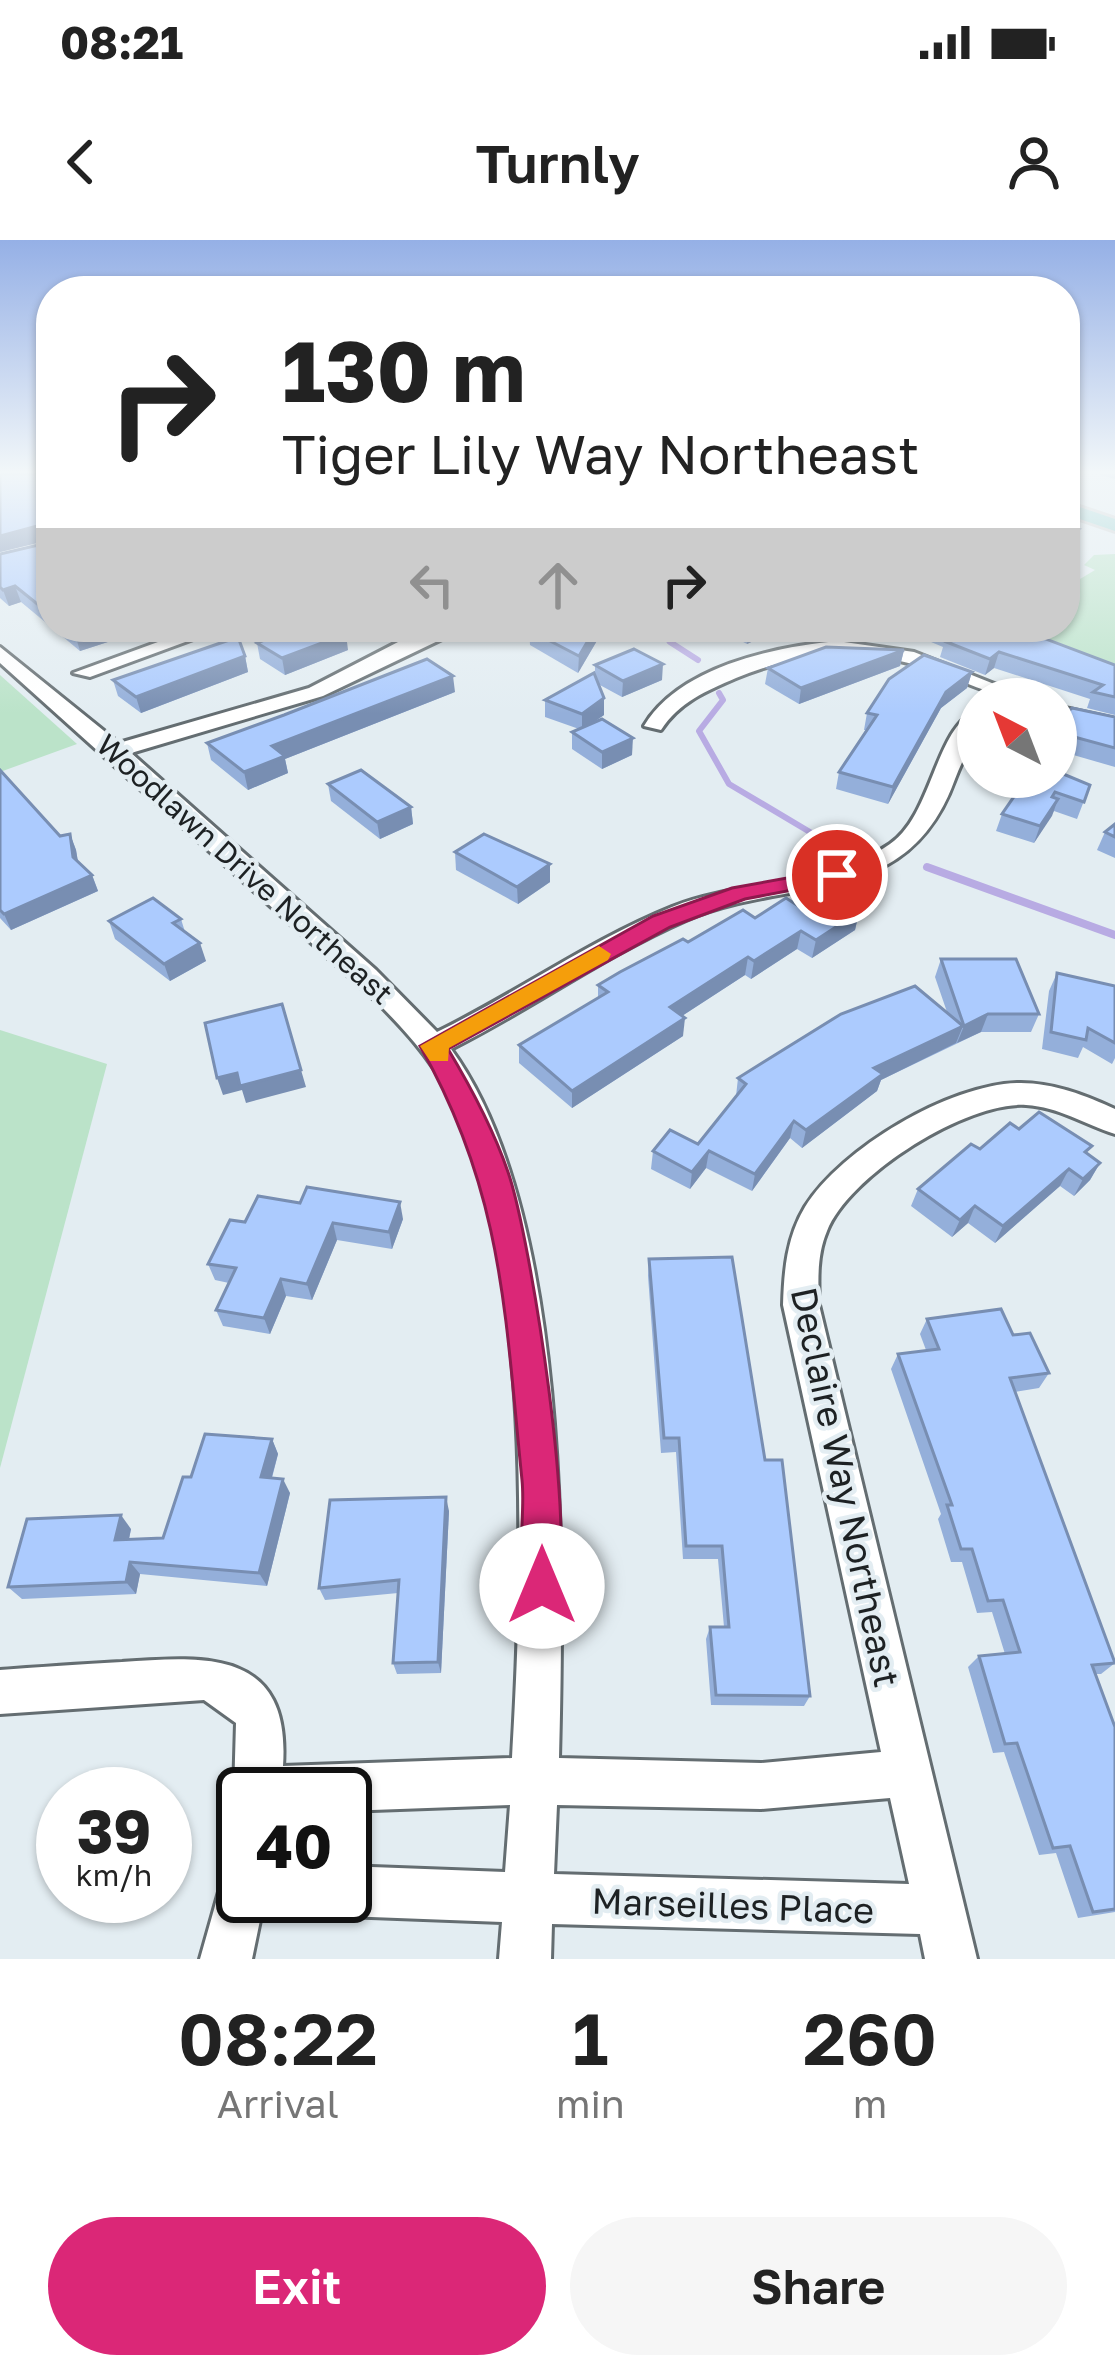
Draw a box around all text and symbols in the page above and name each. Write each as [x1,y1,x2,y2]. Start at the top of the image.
text: 08:21 [60,15,183,69]
icon: back [48,129,114,195]
icon: person [1001,129,1067,195]
text: Turnly [475,130,640,195]
text: 130 m [282,320,526,420]
icon: right [84,324,240,480]
text: Tiger Lily Way Northeast [282,421,920,486]
icon: left [399,552,465,618]
icon: ahead [525,552,591,618]
icon: right [651,552,717,618]
north arrow [957,678,1077,798]
map controls [957,678,1077,798]
street label: Woodlawn Drive Northeast [89,726,401,1012]
pin [786,824,888,926]
icon: arrive [804,842,870,908]
street label: Declaire Way Northeast [783,1283,909,1691]
position arrow [479,1523,605,1649]
speed limit sign: 40 [216,1767,372,1923]
text: 39 [77,1794,151,1866]
text: km/h [76,1857,152,1893]
street label: Marseilles Place [591,1879,875,1931]
text: 08:22 [178,1994,378,2081]
text: 1 [572,1994,609,2081]
text: 260 [803,1994,937,2081]
text: Arrival [217,2080,339,2127]
text: min [556,2080,625,2127]
text: m [853,2080,887,2127]
button: Exit [48,2217,546,2355]
button: Share [570,2217,1067,2355]

